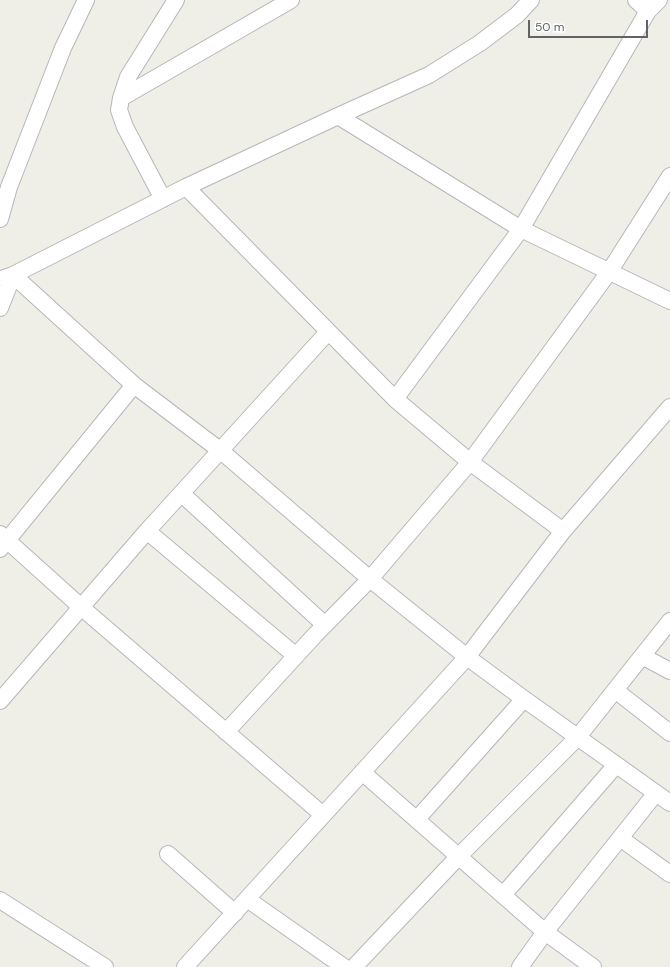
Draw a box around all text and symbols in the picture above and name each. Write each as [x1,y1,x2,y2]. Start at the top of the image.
scale bar [530,12,650,38]
text: 50 m [535,19,564,35]

